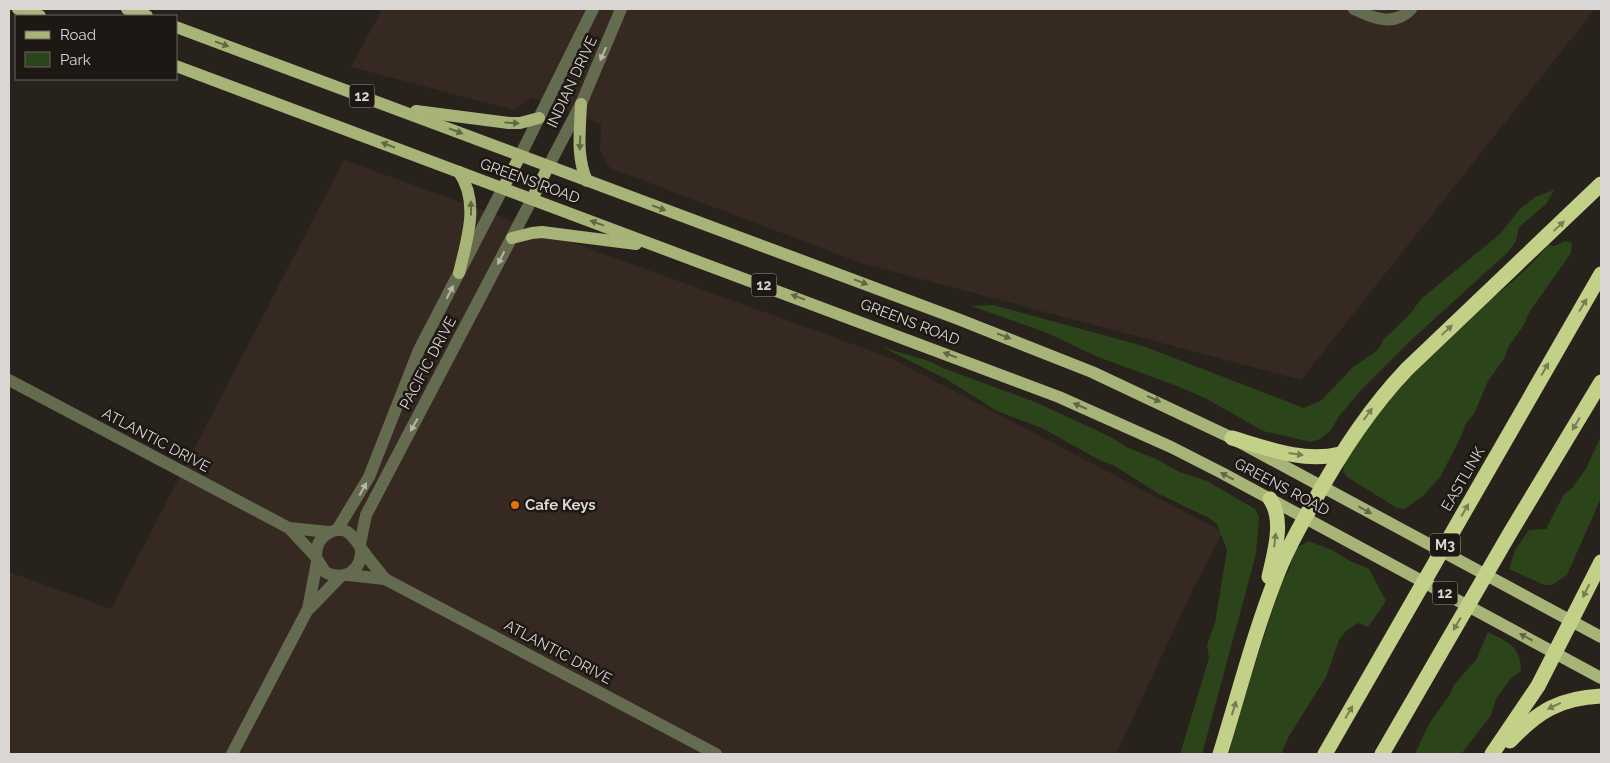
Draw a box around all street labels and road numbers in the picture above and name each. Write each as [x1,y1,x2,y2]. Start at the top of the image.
street label: INDIAN DRIVE [543,33,601,131]
road number: 12 [350,84,374,108]
street label: GREENS ROAD [478,155,583,207]
road number: 12 [752,274,776,296]
street label: GREENS ROAD [858,295,962,349]
street label: PACIFIC DRIVE [396,313,460,413]
street label: ATLANTIC DRIVE [99,404,213,476]
street label: EASTLINK [1437,443,1489,514]
street label: GREENS ROAD [1231,454,1333,520]
road number: M3 [1430,534,1460,556]
road number: 12 [1432,582,1458,604]
street label: ATLANTIC DRIVE [501,616,615,688]

